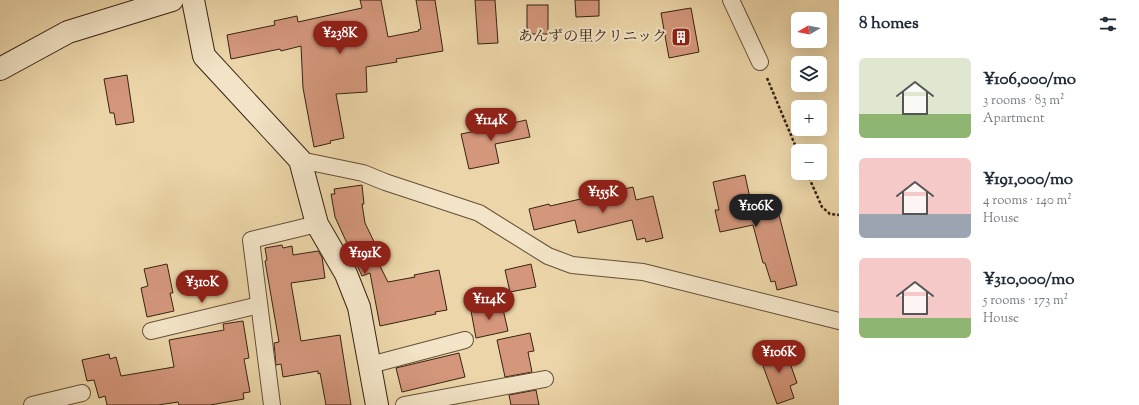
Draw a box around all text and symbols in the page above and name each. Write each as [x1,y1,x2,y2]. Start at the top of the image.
north arrow [791,12,827,48]
map controls [791,12,827,180]
text: 8 homes [859,12,919,36]
icon: filters [1097,13,1119,35]
pin: ¥238K [312,21,368,55]
text: ¥238K [322,25,358,43]
building icon: あんずの里クリニック [670,26,692,48]
place label: あんずの里クリニック [518,27,667,48]
button: layers [791,56,827,92]
text: ¥106,000/mo [983,68,1076,92]
icon: home [891,74,939,122]
text: 3 rooms · 83 m² [983,92,1064,110]
button: + [791,100,827,136]
pin: ¥114K [463,108,519,142]
text: Apartment [983,110,1044,128]
text: ¥114K [474,112,508,130]
button: − [791,144,827,180]
text: ¥191,000/mo [983,168,1073,192]
icon: home [891,174,939,222]
pin: ¥155K [575,180,631,214]
text: ¥155K [587,184,619,202]
text: 4 rooms · 140 m² [983,192,1072,210]
pin: ¥106K [728,194,784,228]
text: ¥106K [738,198,774,216]
text: House [983,210,1019,228]
pin: ¥191K [337,241,393,275]
text: ¥191K [349,245,381,263]
text: ¥310,000/mo [983,268,1074,292]
pin: ¥310K [174,270,230,304]
text: ¥310K [185,274,219,292]
icon: home [891,274,939,322]
pin: ¥114K [461,287,517,321]
text: ¥114K [472,291,506,309]
text: 5 rooms · 173 m² [983,292,1068,310]
text: House [983,310,1019,328]
pin: ¥106K [751,340,807,374]
text: ¥106K [761,344,797,362]

